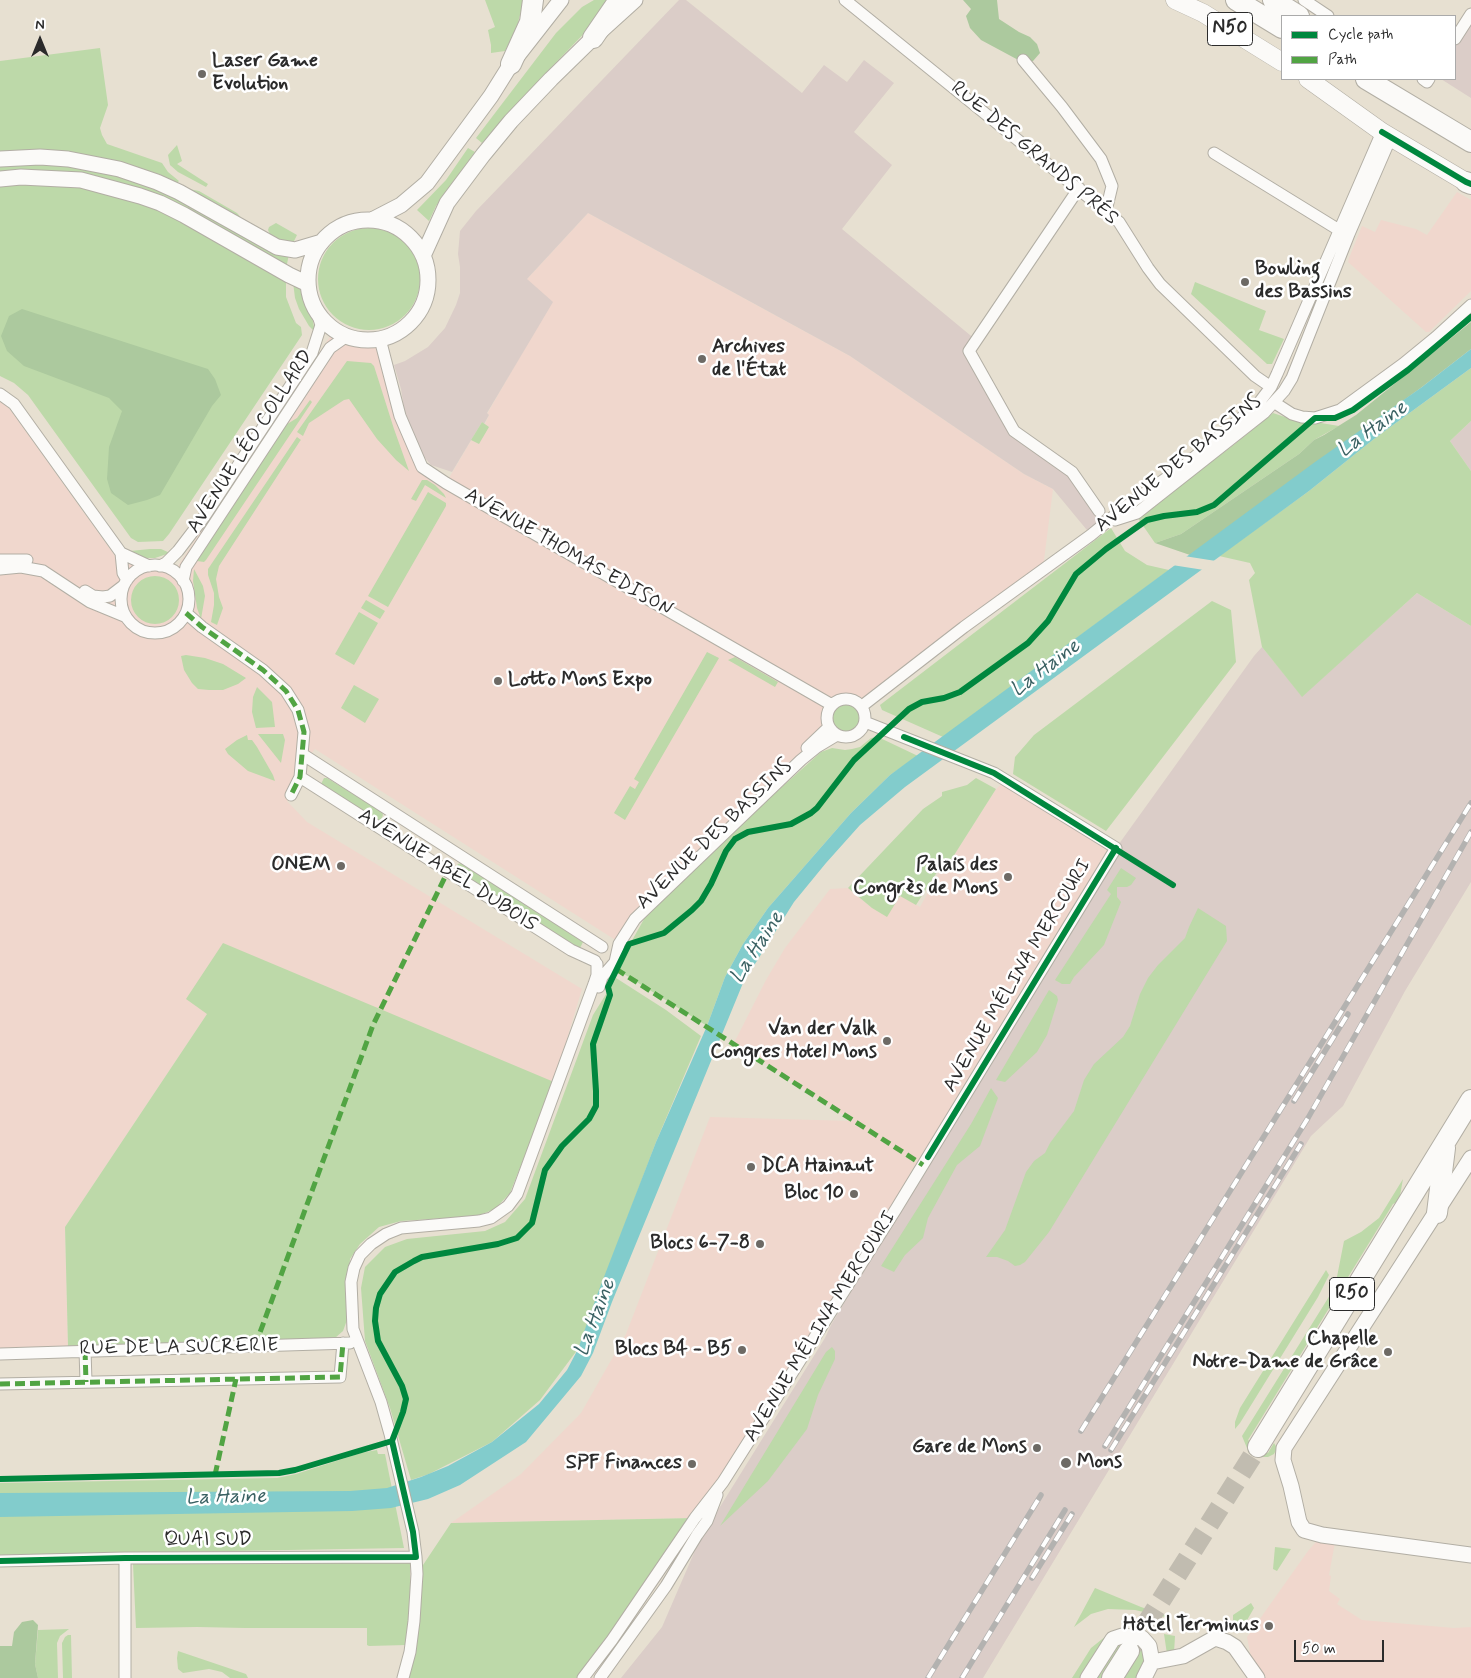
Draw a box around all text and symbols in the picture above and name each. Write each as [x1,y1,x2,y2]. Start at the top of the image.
road number: N50 [1208,12,1252,46]
north arrow [15,15,65,65]
legend [1281,15,1456,80]
text: N [35,16,45,34]
text: Cycle path [1328,25,1393,45]
place label: Laser Game Evolution [212,50,318,97]
text: Path [1328,50,1357,70]
marker: Laser Game Evolution [196,68,208,80]
street label: RUE DES GRANDS PRÉS [945,77,1123,231]
place label: Bowling des Bassins [1255,258,1352,305]
marker: Bowling des Bassins [1239,276,1251,288]
place label: Archives de l'État [712,336,786,383]
street label: AVENUE LÉO COLLARD [183,346,319,538]
marker: Archives de l'État [696,353,708,365]
street label: AVENUE DES BASSINS [1091,390,1267,538]
water label: La Haine [1333,396,1413,464]
street label: AVENUE THOMAS EDISON [460,484,676,622]
water label: La Haine [1006,635,1086,703]
place label: Lotto Mons Expo [508,669,652,693]
marker: Lotto Mons Expo [492,675,504,687]
street label: AVENUE DES BASSINS [632,755,798,915]
street label: AVENUE ABEL DUBOIS [353,804,541,938]
place label: ONEM [271,854,331,878]
place label: Palais des Congrès de Mons [853,854,998,901]
street label: AVENUE MÉLINA MERCOURI [939,855,1097,1097]
marker: ONEM [335,860,347,872]
marker: Palais des Congrès de Mons [1002,871,1014,883]
water label: La Haine [726,907,790,989]
place label: Van der Valk Congres Hotel Mons [710,1018,877,1065]
marker: Van der Valk Congres Hotel Mons [881,1035,893,1047]
place label: DCA Hainaut [761,1155,874,1179]
marker: DCA Hainaut [745,1161,757,1173]
place label: Bloc 10 [784,1182,844,1206]
marker: Bloc 10 [848,1188,860,1200]
street label: AVENUE MÉLINA MERCOURI [740,1207,902,1447]
place label: Blocs 6-7-8 [650,1232,750,1256]
marker: Blocs 6-7-8 [754,1238,766,1250]
water label: La Haine [570,1276,622,1360]
road number: R50 [1330,1278,1374,1310]
place label: Chapelle Notre-Dame de Grâce [1192,1328,1378,1375]
street label: RUE DE LA SUCRERIE [79,1334,279,1362]
place label: Blocs B4 - B5 [615,1338,732,1362]
marker: Blocs B4 - B5 [736,1344,748,1356]
marker: Chapelle Notre-Dame de Grâce [1382,1346,1394,1358]
place label: Gare de Mons [912,1436,1027,1460]
marker: Gare de Mons [1031,1442,1043,1454]
place label: Mons [1077,1451,1122,1475]
place label: SPF Finances [566,1452,682,1476]
marker: Mons [1059,1456,1073,1470]
marker: SPF Finances [686,1458,698,1470]
water label: La Haine [186,1485,266,1511]
street label: QUAI SUD [164,1529,252,1553]
place label: Hôtel Terminus [1123,1614,1259,1638]
marker: Hôtel Terminus [1263,1620,1275,1632]
scale bar [1296,1630,1386,1662]
text: 50 m [1302,1639,1336,1659]

